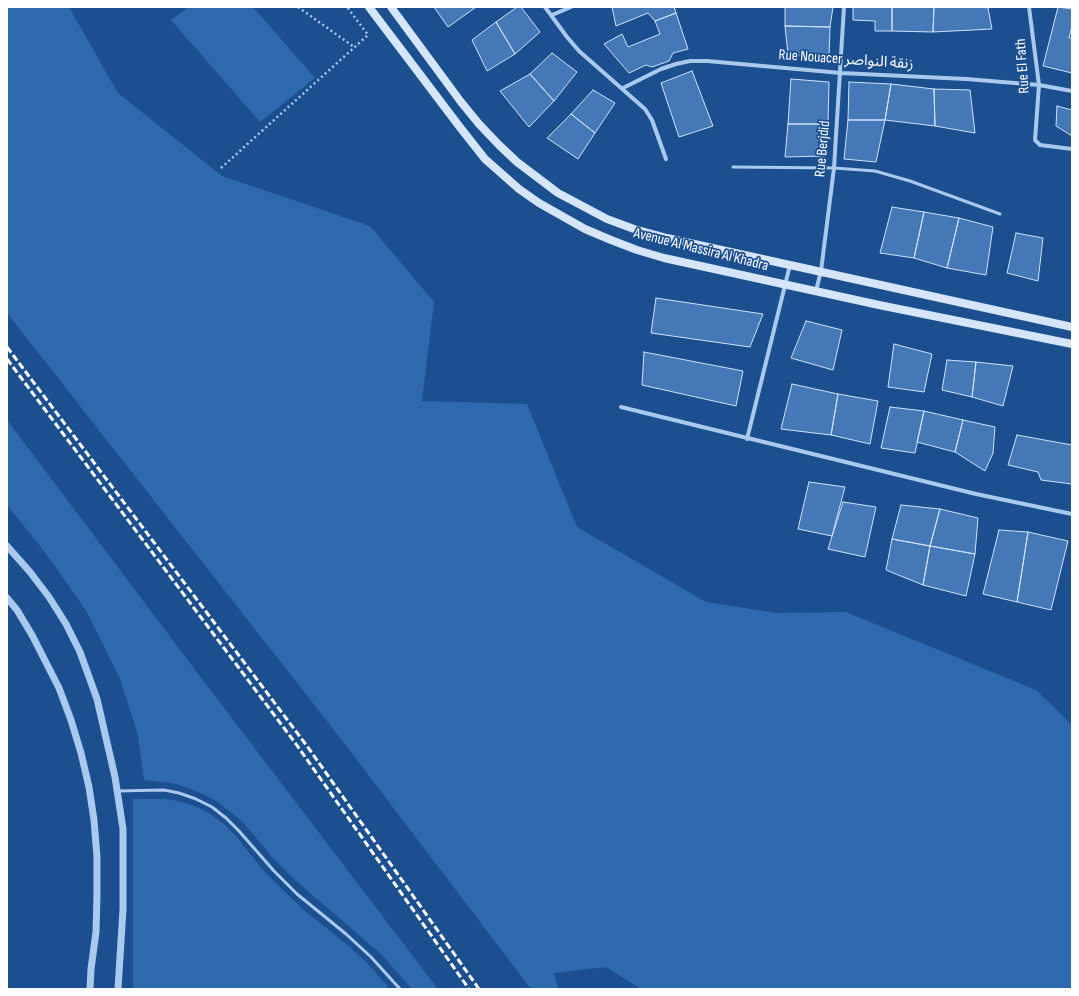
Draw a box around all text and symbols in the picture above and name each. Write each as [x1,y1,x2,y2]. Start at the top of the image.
street label: Rue El Fath [1012,38,1034,94]
street label: Rue Nouacer زنقة النواصر [778,46,914,74]
street label: Rue Berjdid [812,120,834,178]
street label: Avenue Al Massira Al Khadra [632,225,770,275]

